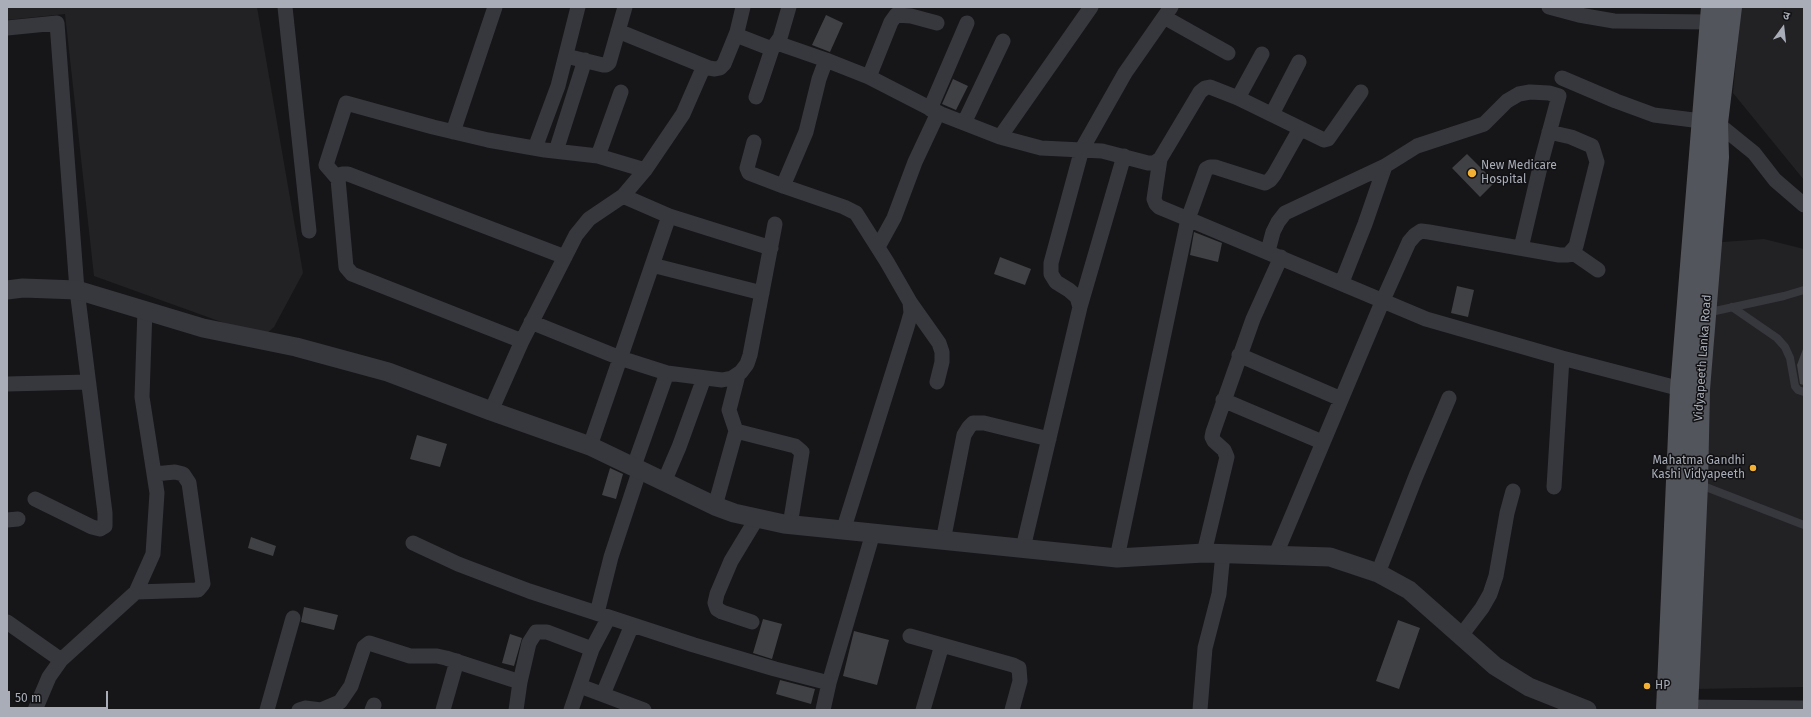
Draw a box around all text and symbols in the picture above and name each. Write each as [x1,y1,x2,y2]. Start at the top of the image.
north arrow [1763,8,1803,48]
text: उ [1781,9,1791,23]
place label: New Medicare Hospital [1481,159,1557,187]
marker: New Medicare Hospital [1466,167,1478,179]
street label: Vidyapeeth Lanka Road [1691,294,1715,422]
place label: Mahatma Gandhi Kashi Vidyapeeth [1651,454,1745,482]
marker: Mahatma Gandhi Kashi Vidyapeeth [1748,463,1758,473]
place label: HP [1655,679,1670,693]
marker: HP [1642,681,1652,691]
scale bar [10,683,110,709]
text: 50 m [15,691,41,705]

